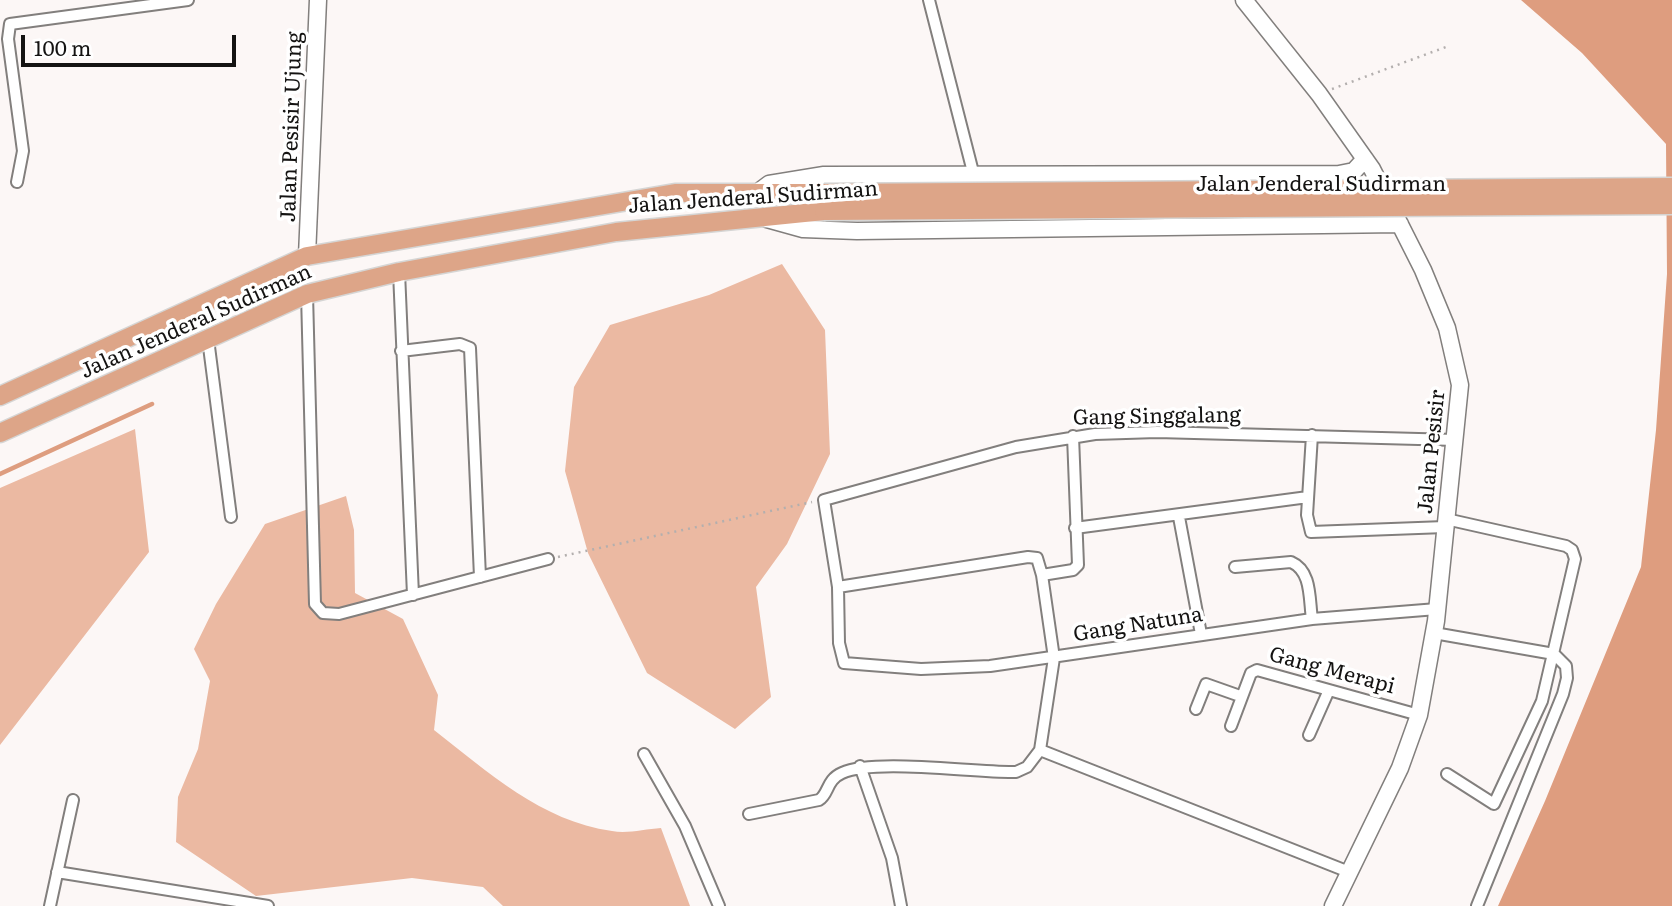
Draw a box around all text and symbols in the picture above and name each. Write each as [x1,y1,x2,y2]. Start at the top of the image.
scale bar [24,21,240,65]
text: 100 m [34,31,91,62]
street label: Jalan Pesisir Ujung [276,31,308,223]
street label: Jalan Jenderal Sudirman [1196,172,1446,198]
street label: Jalan Jenderal Sudirman [627,177,879,219]
street label: Jalan Jenderal Sudirman [77,260,315,384]
street label: Jalan Pesisir [1413,389,1451,515]
street label: Gang Singgalang [1073,403,1241,431]
street label: Gang Natuna [1071,602,1205,648]
street label: Gang Merapi [1266,642,1398,700]

